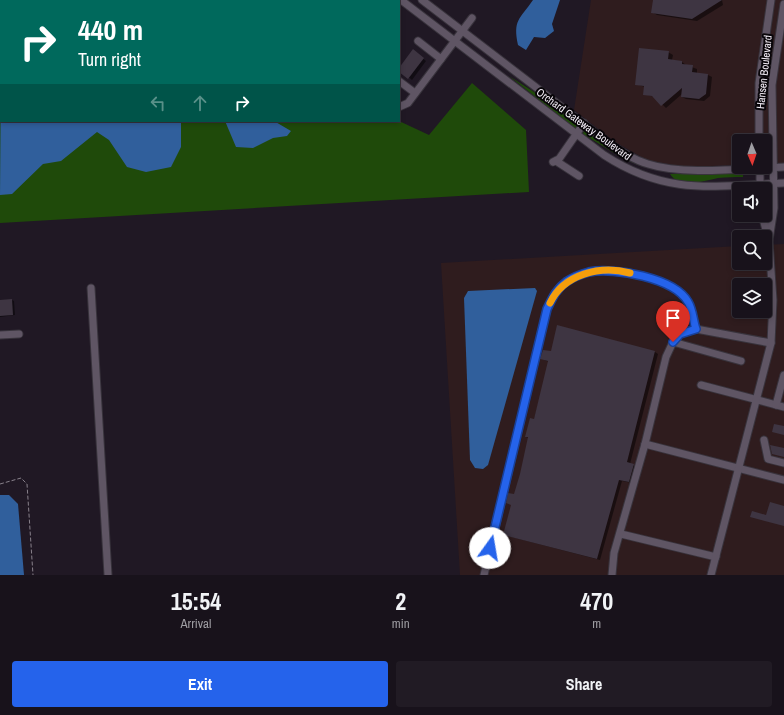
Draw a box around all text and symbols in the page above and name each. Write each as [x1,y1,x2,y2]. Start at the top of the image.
text: 440 m [78,11,143,49]
icon: right [12,16,64,68]
street label: Hansen Boulevard [753,34,775,110]
text: Turn right [78,47,141,72]
street label: Orchard Gateway Boulevard [534,85,634,163]
icon: left [147,92,169,114]
icon: ahead [189,92,211,114]
icon: right [231,92,253,114]
north arrow [732,134,772,174]
map controls [732,134,772,318]
button: sound [732,182,772,222]
button: search [732,230,772,270]
button: layers [732,278,772,318]
pin [656,301,690,342]
icon: arrive [662,307,684,329]
position arrow [469,527,511,569]
text: 15:54 [171,585,221,617]
text: 2 [395,585,406,617]
text: 470 [580,585,613,617]
text: Arrival [181,615,211,632]
text: min [392,615,410,632]
text: m [592,615,601,632]
button: Exit [12,661,388,707]
button: Share [396,661,772,707]

